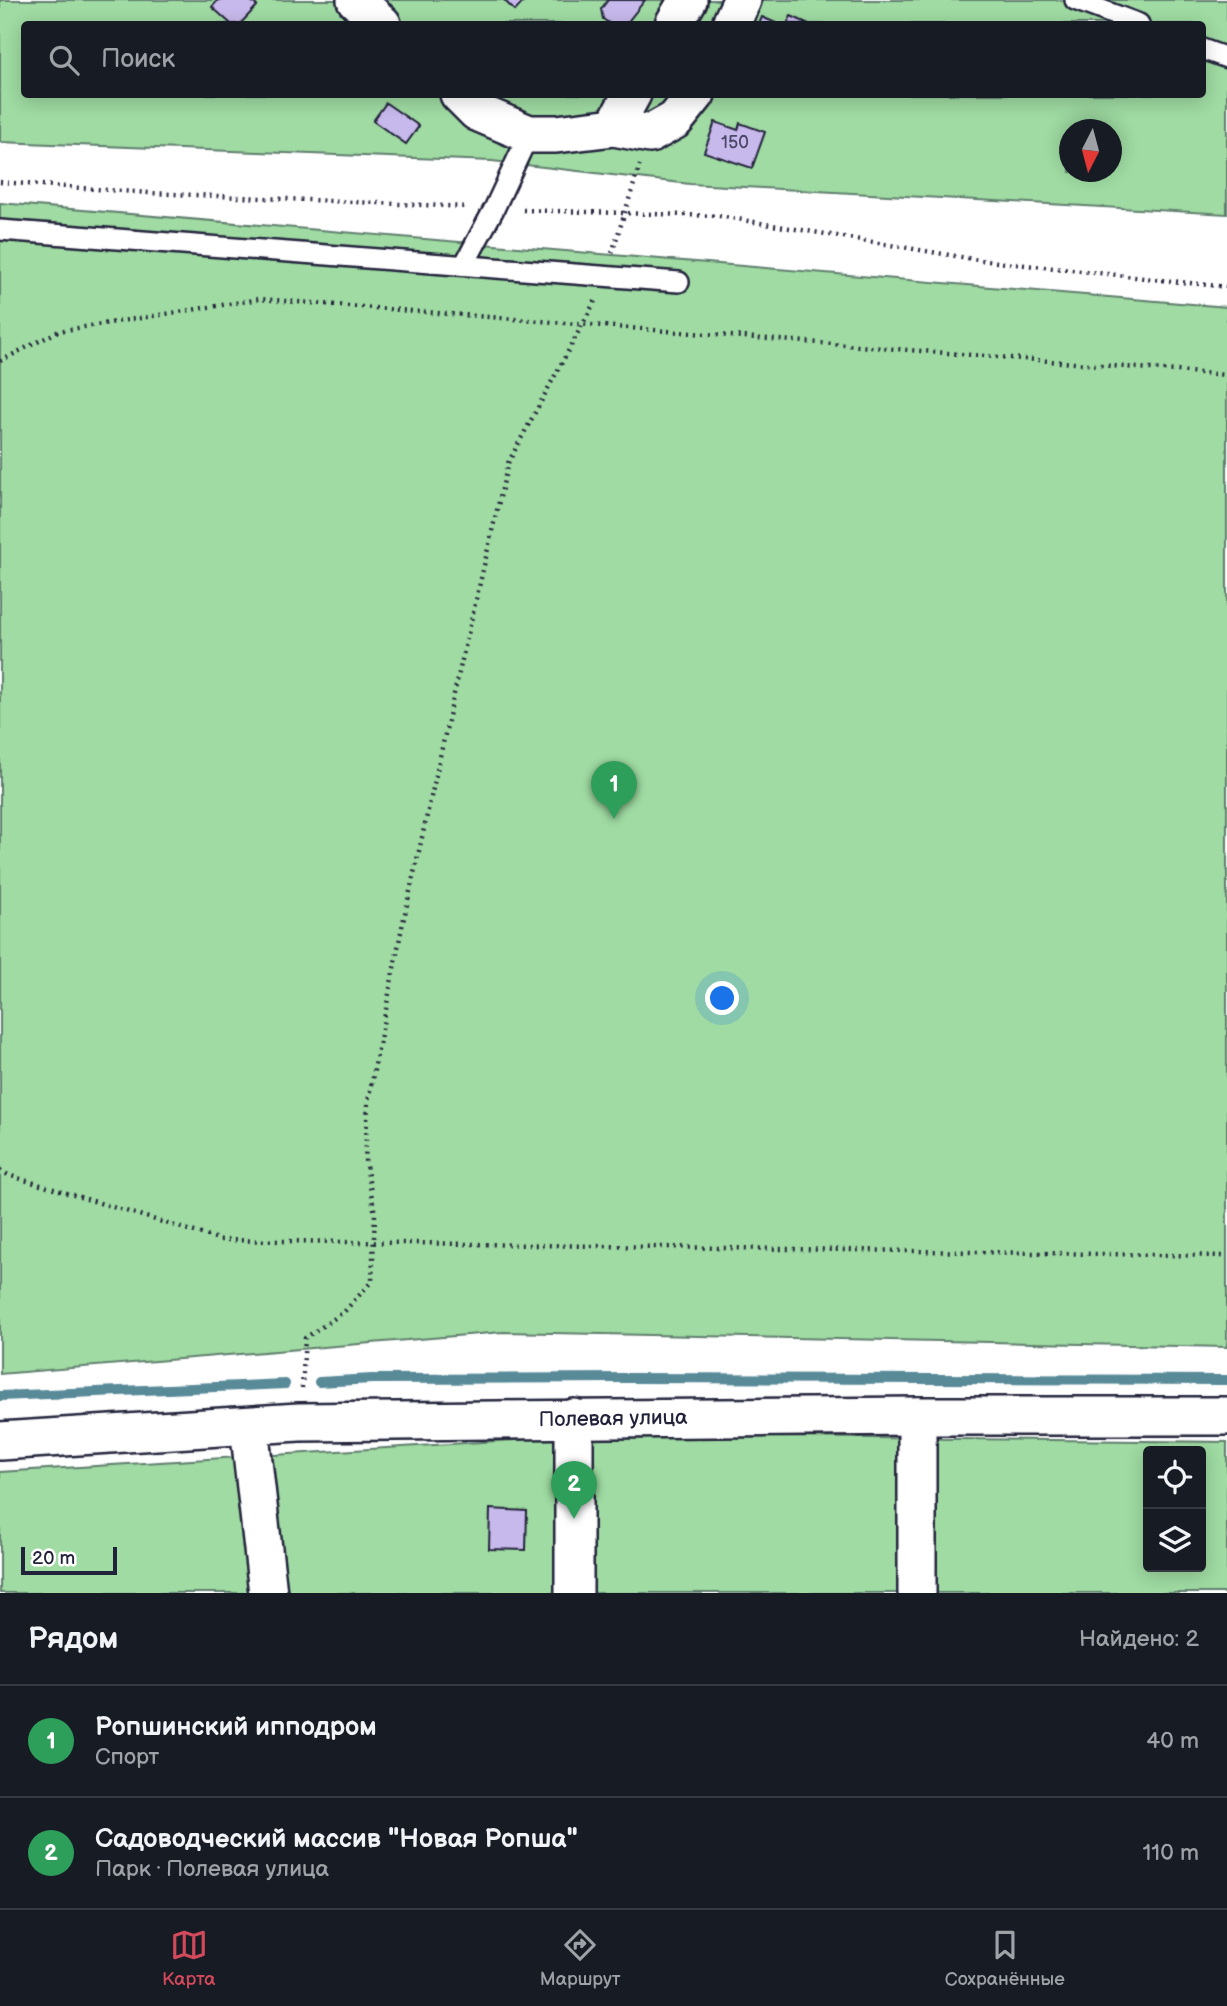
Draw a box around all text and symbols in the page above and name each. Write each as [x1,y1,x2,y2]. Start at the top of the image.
search box [21,21,1206,98]
icon: search [45,41,83,79]
text: Поиск [101,44,175,75]
north arrow [1059,119,1122,182]
house number: 150 [721,132,749,153]
pin: 1 [591,761,637,819]
your location [705,981,739,1015]
street label: Полевая улица [538,1405,688,1432]
map controls [1143,1446,1206,1572]
button: locate [1143,1446,1206,1509]
pin: 2 [551,1461,597,1519]
button: layers [1143,1509,1206,1572]
scale bar [21,1544,117,1576]
text: 20 m [32,1547,75,1570]
text: Рядом [28,1621,118,1657]
text: Найдено: 2 [1079,1625,1199,1653]
text: Ропшинский ипподром [95,1712,377,1743]
text: 1 [46,1727,56,1755]
text: 40 m [1146,1727,1199,1755]
text: Спорт [95,1743,159,1771]
text: Садоводческий массив "Новая Ропша" [95,1824,578,1855]
text: 2 [44,1839,58,1867]
text: 110 m [1142,1839,1199,1867]
text: Парк · Полевая улица [95,1855,329,1883]
tab: Карта [162,1926,216,1991]
tab: Маршрут [540,1926,621,1991]
tab: Сохранённые [945,1926,1065,1991]

